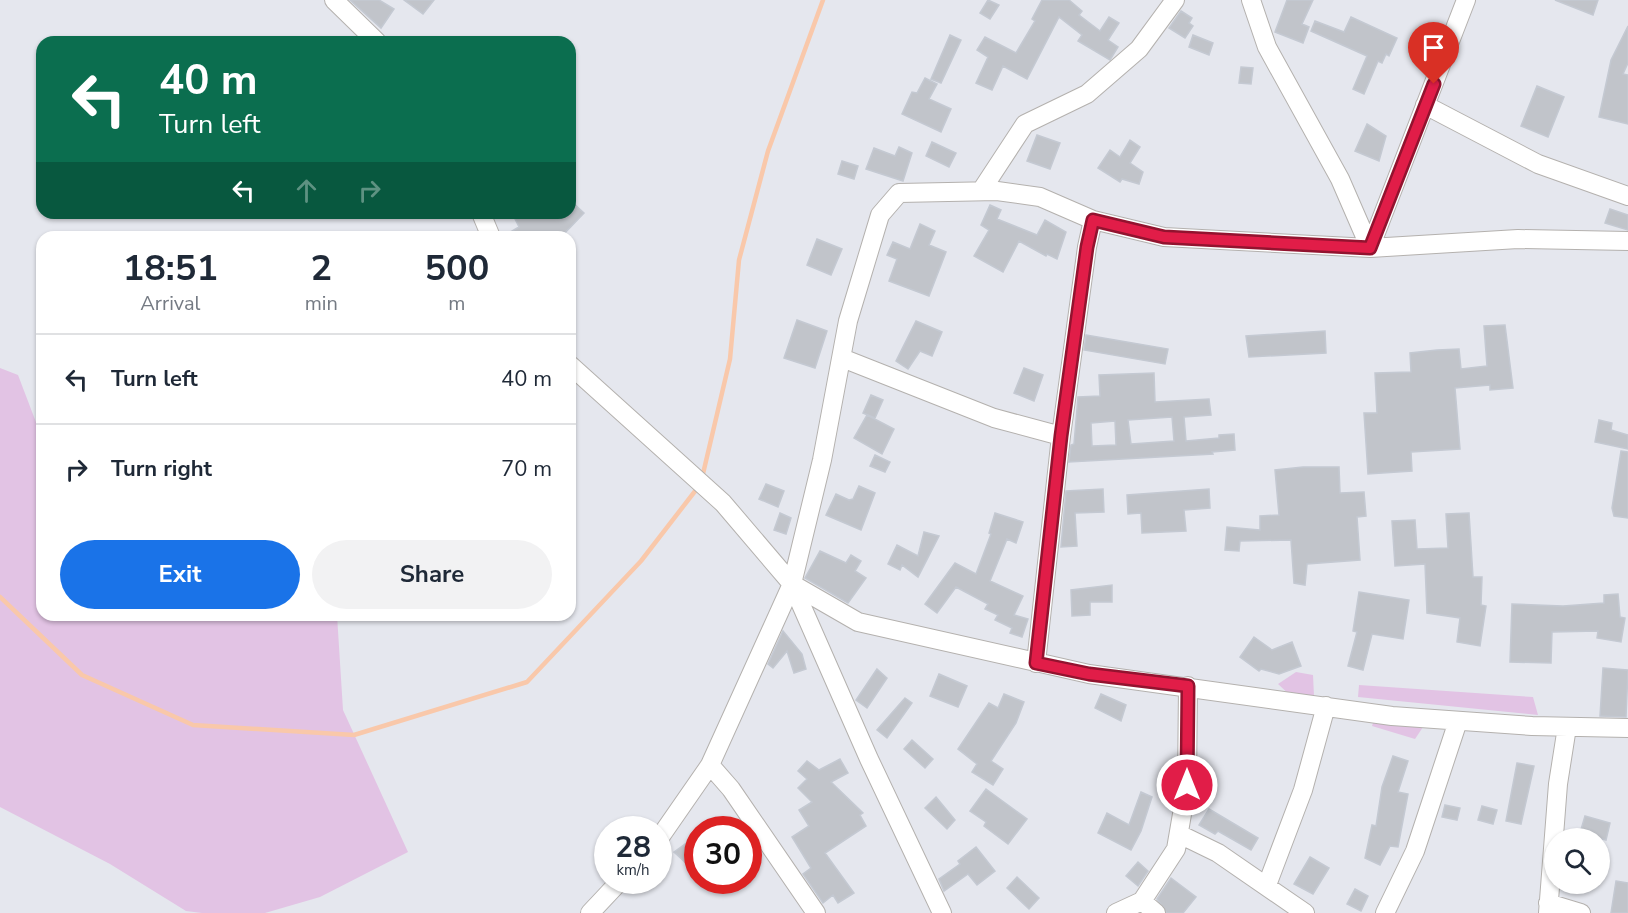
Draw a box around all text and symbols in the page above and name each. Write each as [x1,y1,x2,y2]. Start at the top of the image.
pin [1408,22,1459,84]
icon: arrive [1417,31,1450,64]
text: 40 m [159,52,258,109]
icon: left [60,60,138,138]
text: Turn left [159,106,260,143]
icon: left [227,174,260,207]
icon: ahead [290,174,323,207]
icon: right [353,174,386,207]
text: 18:51 [123,244,218,293]
text: 2 [310,244,332,293]
text: 500 [424,244,489,293]
text: Arrival [140,290,200,317]
text: min [305,290,338,317]
text: m [448,290,465,317]
icon: left [60,363,93,396]
text: Turn left [111,364,198,394]
text: 40 m [501,364,552,394]
icon: right [60,453,93,486]
text: Turn right [111,454,212,484]
text: 70 m [501,454,552,484]
button: Exit [60,540,300,609]
button: Share [312,540,552,609]
position arrow [1155,753,1219,817]
speed limit sign: 30 [684,816,762,894]
text: 28 [615,827,651,868]
map controls [1544,828,1610,894]
button: search [1544,828,1610,894]
text: km/h [616,860,650,880]

